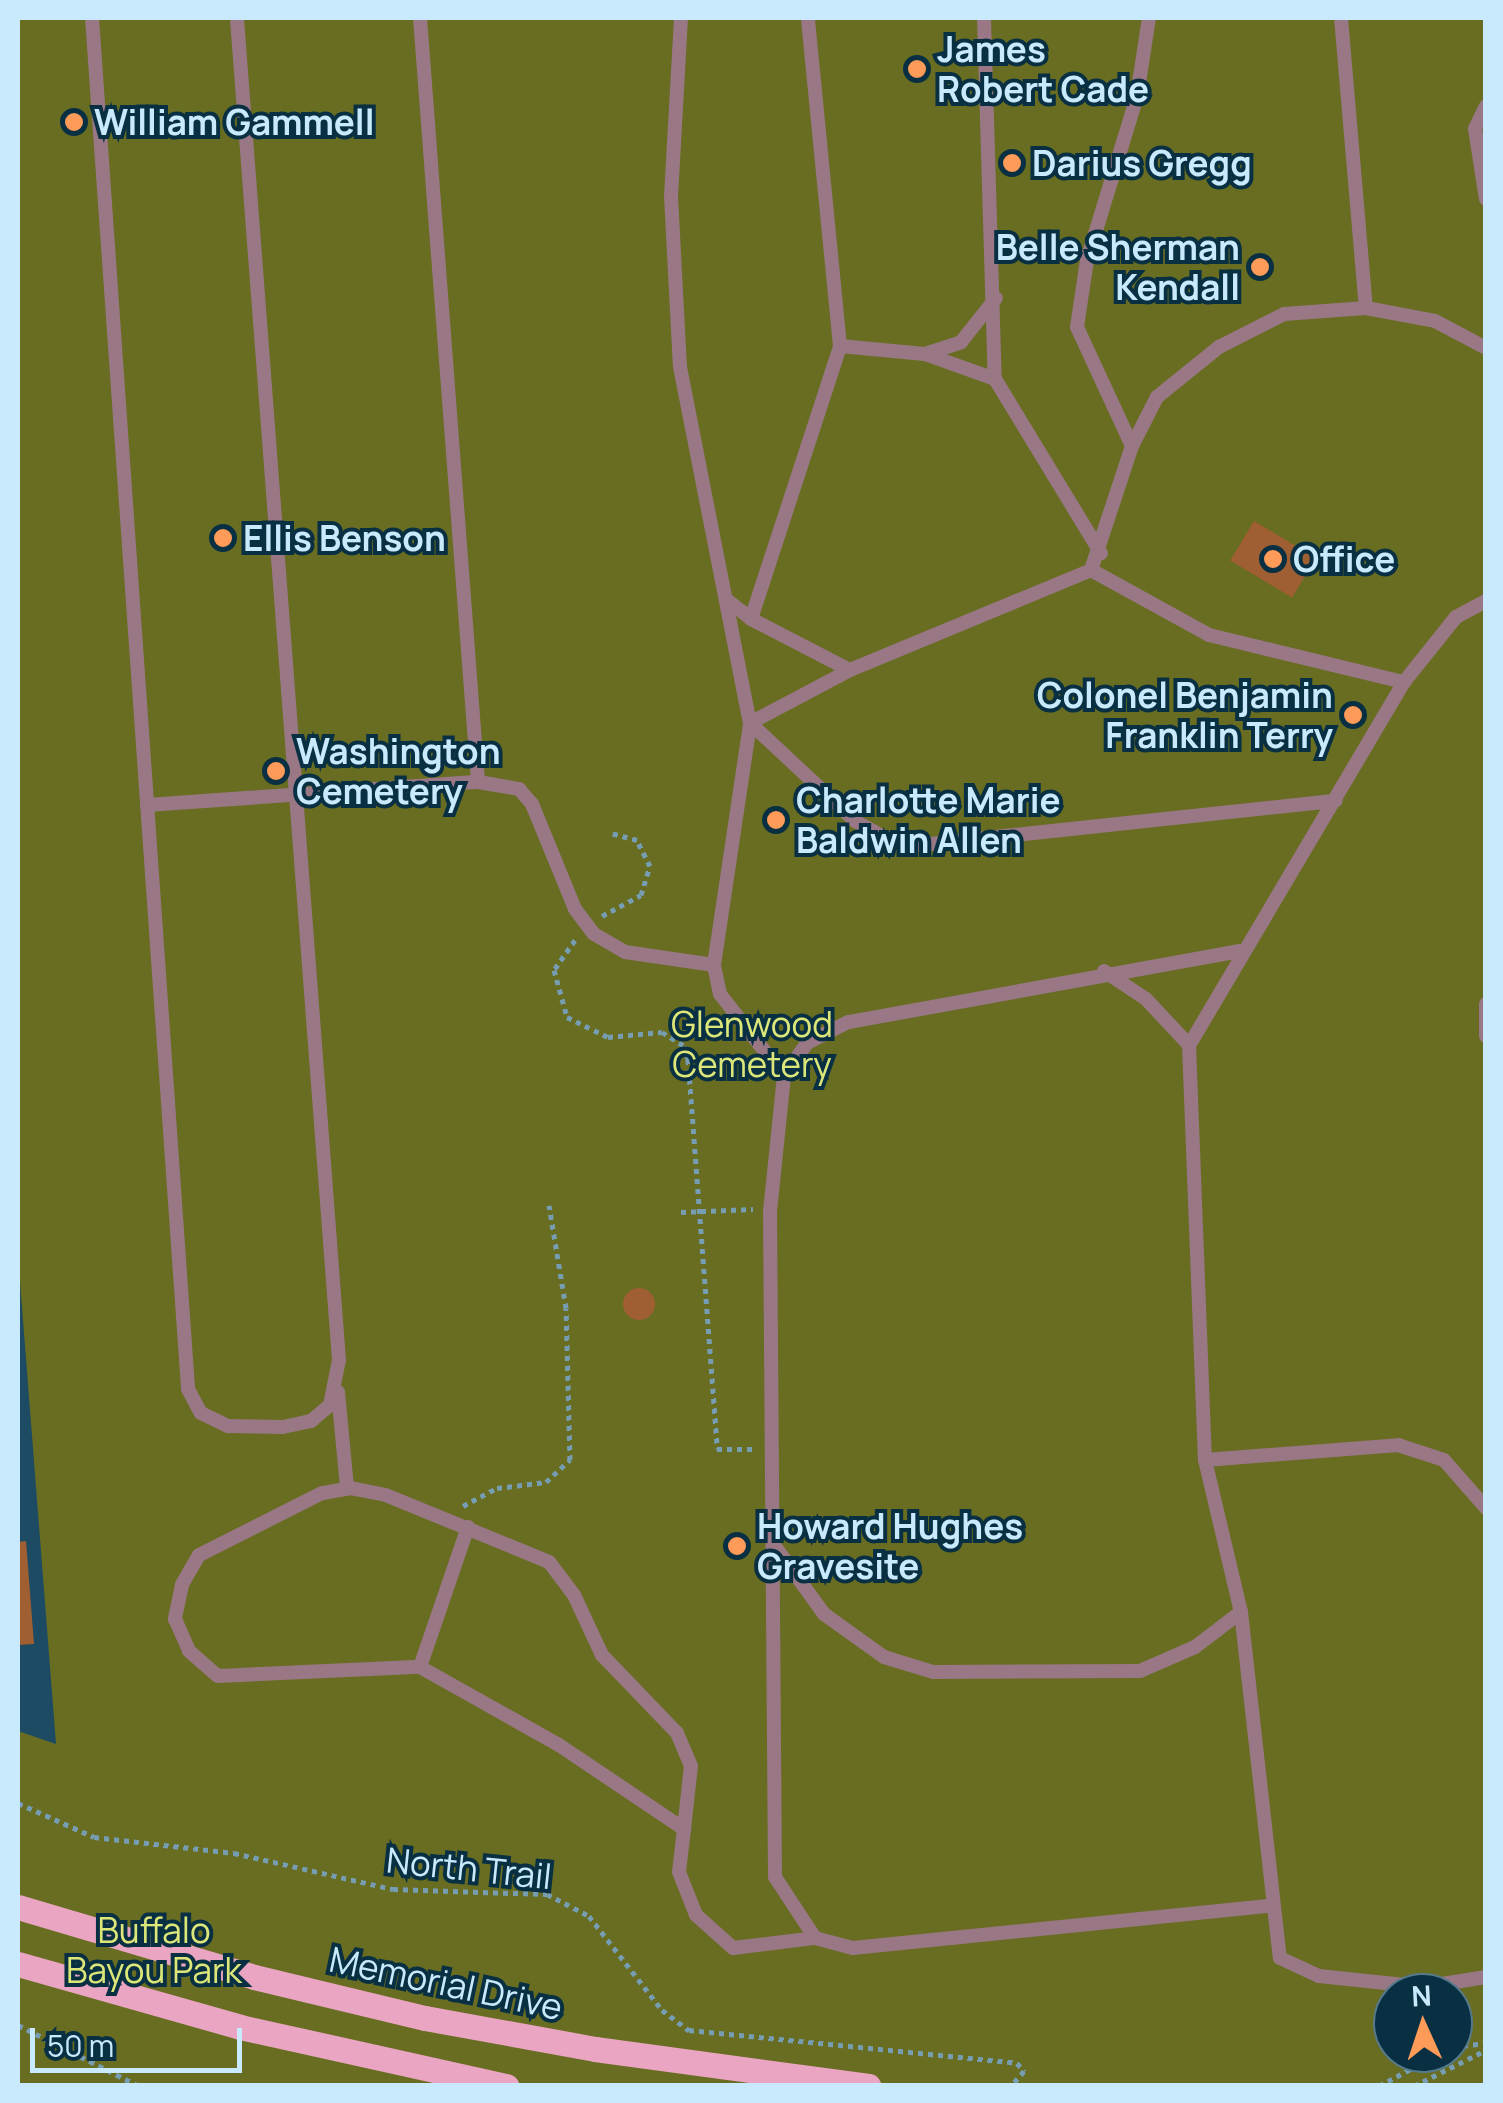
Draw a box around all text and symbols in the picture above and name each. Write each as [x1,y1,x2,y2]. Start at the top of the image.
place label: James Robert Cade [937,28,1149,110]
marker: James Robert Cade [906,58,928,80]
place label: William Gammell [94,101,374,143]
marker: William Gammell [63,111,85,133]
place label: Darius Gregg [1032,142,1252,184]
marker: Darius Gregg [1001,152,1023,174]
place label: Belle Sherman Kendall [996,226,1240,308]
marker: Belle Sherman Kendall [1249,256,1271,278]
place label: Ellis Benson [243,517,446,559]
marker: Ellis Benson [212,527,234,549]
place label: Office [1293,538,1395,580]
marker: Office [1262,548,1284,570]
place label: Colonel Benjamin Franklin Terry [1037,674,1333,756]
marker: Colonel Benjamin Franklin Terry [1342,704,1364,726]
place label: Washington Cemetery [296,730,501,812]
marker: Washington Cemetery [265,760,287,782]
place label: Charlotte Marie Baldwin Allen [796,779,1061,861]
marker: Charlotte Marie Baldwin Allen [765,809,787,831]
park label: Glenwood Cemetery [671,1003,833,1085]
place label: Howard Hughes Gravesite [757,1505,1023,1587]
marker: Howard Hughes Gravesite [726,1535,748,1557]
street label: North Trail [384,1838,554,1898]
park label: Buffalo Bayou Park [66,1909,242,1991]
street label: Memorial Drive [326,1938,566,2028]
north arrow [1373,1973,1473,2073]
text: N [1410,1976,1433,2015]
scale bar [35,2008,248,2070]
text: 50 m [47,2025,114,2066]

